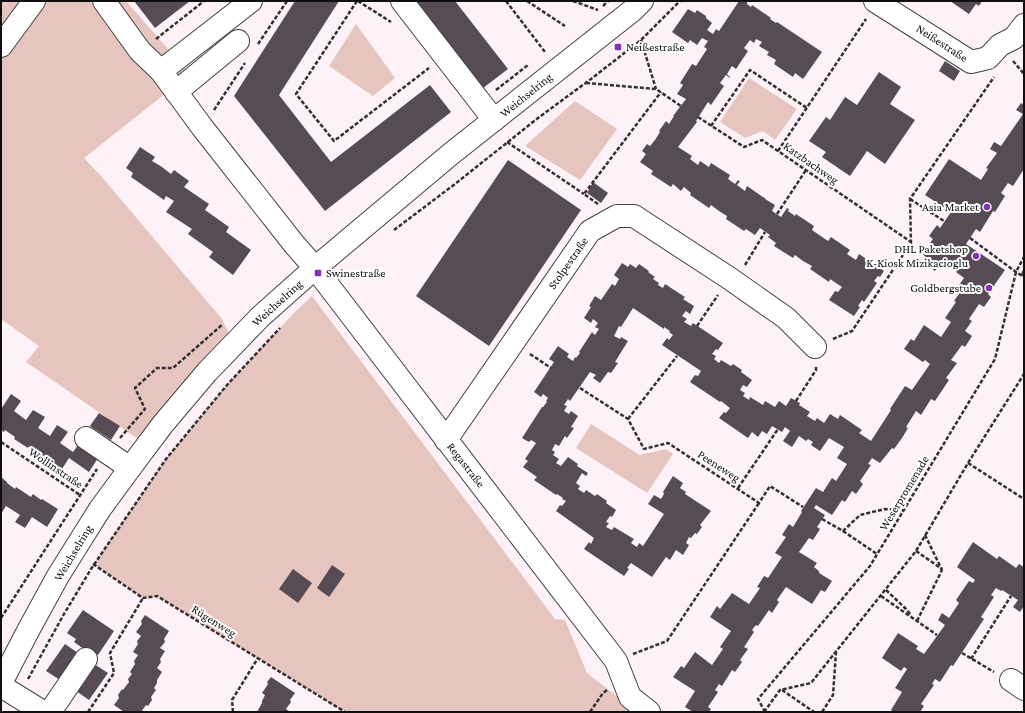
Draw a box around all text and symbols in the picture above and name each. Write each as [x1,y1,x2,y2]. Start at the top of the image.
street label: Neißestraße [914,21,970,65]
place label: Neißestraße [626,40,684,54]
marker: Neißestraße [613,42,623,52]
street label: Weichselring [497,70,555,120]
street label: Katzbachweg [781,139,841,187]
place label: Asia Market [922,200,980,214]
marker: Asia Market [982,202,992,212]
street label: Stolpestraße [545,234,591,292]
place label: DHL Paketshop K-Kiosk Mizikacioglu [866,242,969,270]
marker: DHL Paketshop K-Kiosk Mizikacioglu [971,251,981,261]
place label: Swinestraße [326,266,385,280]
marker: Swinestraße [313,268,323,278]
street label: Weichselring [249,277,305,329]
place label: Goldbergstube [910,281,981,295]
marker: Goldbergstube [984,283,994,293]
street label: Regastraße [444,440,488,490]
street label: Wollinstraße [26,445,86,491]
street label: Peeneweg [695,447,743,485]
street label: Weserpromenade [876,453,932,533]
street label: Weichselring [51,522,95,584]
street label: Rügenweg [189,602,239,640]

